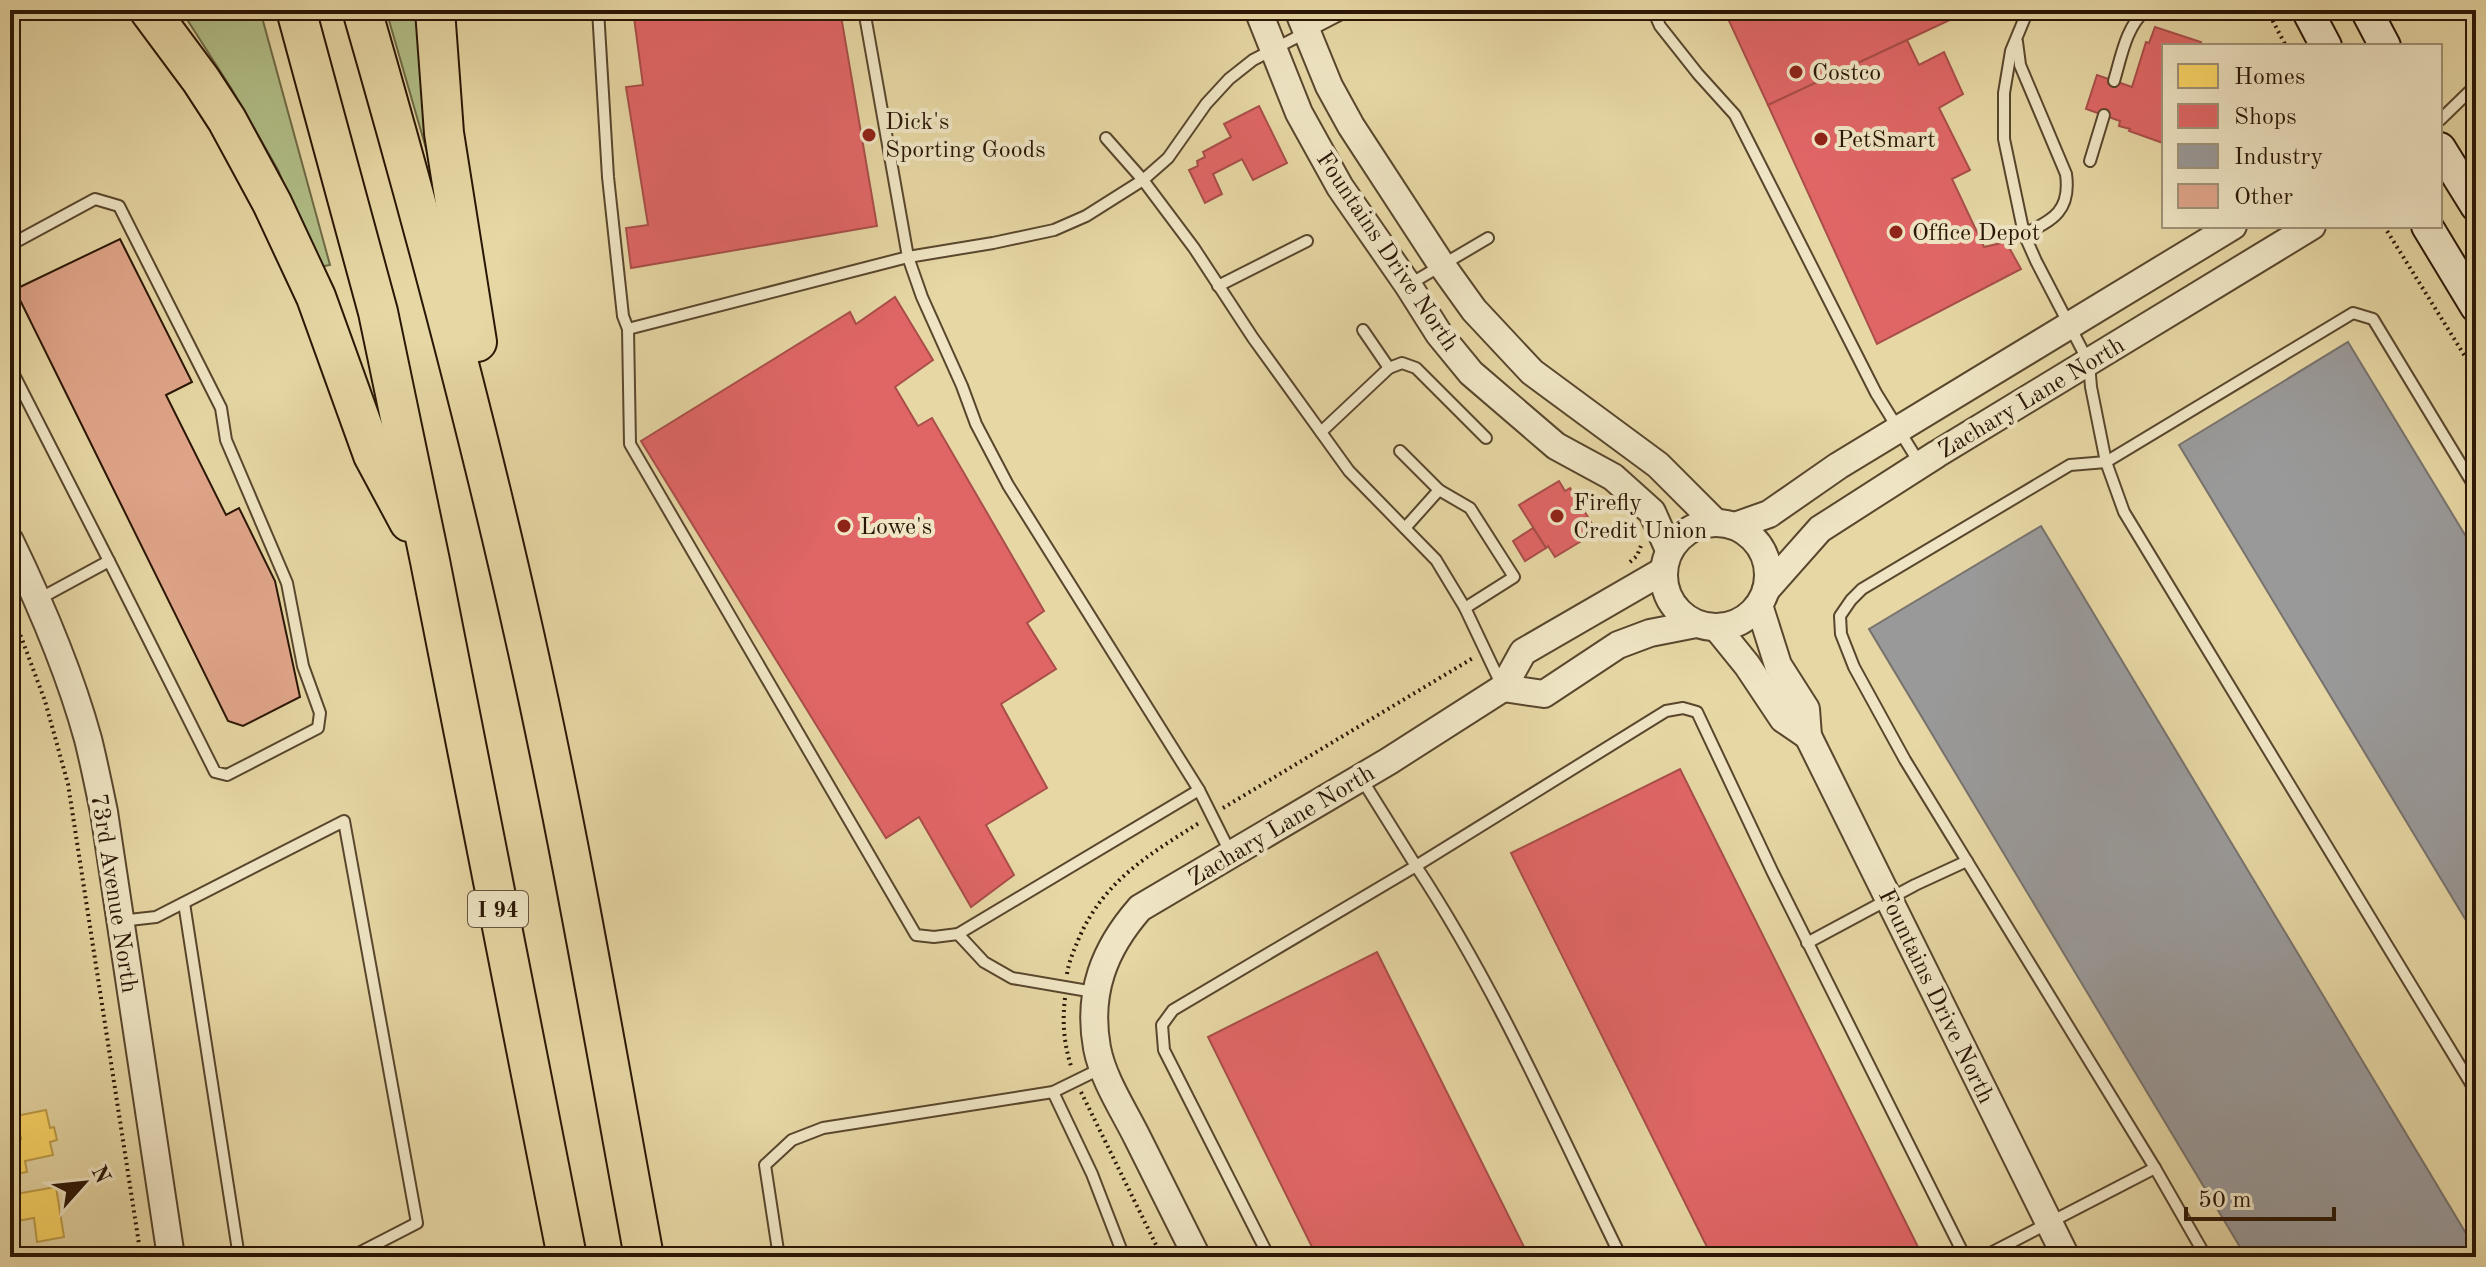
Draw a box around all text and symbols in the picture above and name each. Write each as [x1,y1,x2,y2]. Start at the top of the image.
legend [2162,44,2442,228]
place label: Costco [1812,62,1881,86]
marker: Costco [1787,63,1805,81]
text: Homes [2234,66,2305,90]
text: Shops [2234,106,2297,130]
place label: Dick's Sporting Goods [885,111,1046,163]
marker: Dick's Sporting Goods [860,126,878,144]
place label: PetSmart [1837,129,1936,153]
marker: PetSmart [1812,130,1830,148]
text: Industry [2234,146,2323,170]
street label: Fountains Drive North [1311,148,1462,356]
text: Other [2234,186,2293,210]
place label: Office Depot [1912,222,2040,246]
marker: Office Depot [1887,223,1905,241]
street label: Zachary Lane North [1935,334,2129,464]
place label: Firefly Credit Union [1573,492,1707,544]
marker: Firefly Credit Union [1548,507,1566,525]
place label: Lowe's [860,516,932,540]
marker: Lowe's [835,517,853,535]
street label: Zachary Lane North [1185,762,1379,892]
street label: 73rd Avenue North [85,792,141,995]
street label: Fountains Drive North [1873,886,1998,1108]
road number: I 94 [468,891,528,927]
north arrow [44,1143,124,1223]
text: N [86,1162,114,1187]
scale bar [2186,1171,2334,1221]
text: 50 m [2198,1189,2252,1213]

